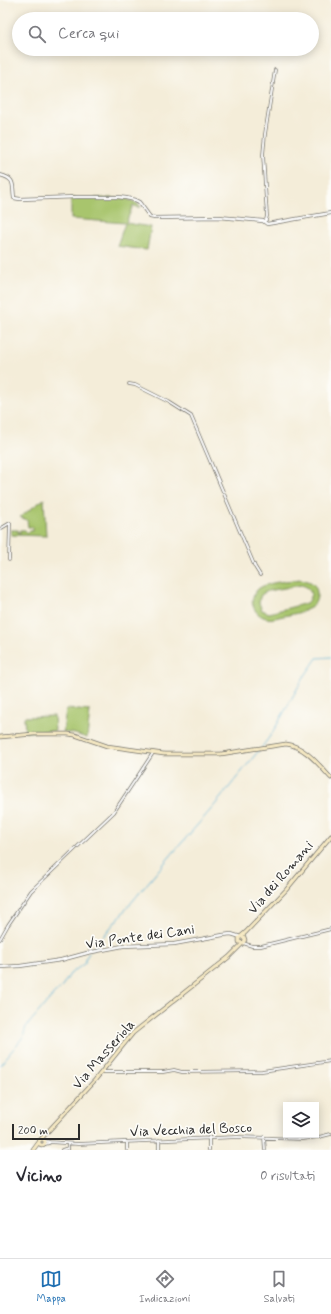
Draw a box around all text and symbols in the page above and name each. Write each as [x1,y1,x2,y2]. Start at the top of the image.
search box [12,12,319,56]
icon: search [26,23,48,45]
text: Cerca qui [58,24,119,44]
street label: Via dei Romani [244,837,317,918]
street label: Via Ponte dei Cani [85,920,196,954]
street label: Via Masseriola [68,1016,139,1093]
map controls [283,1102,319,1138]
button: layers [283,1102,319,1138]
street label: Via Vecchia del Bosco [130,1119,253,1141]
scale bar [12,1122,80,1141]
text: 200 m [18,1124,48,1138]
text: Vicino [16,1165,62,1187]
text: 0 risultati [260,1168,315,1185]
tab: Mappa [37,1268,66,1306]
tab: Indicazioni [139,1268,190,1306]
tab: Salvati [263,1268,295,1306]

